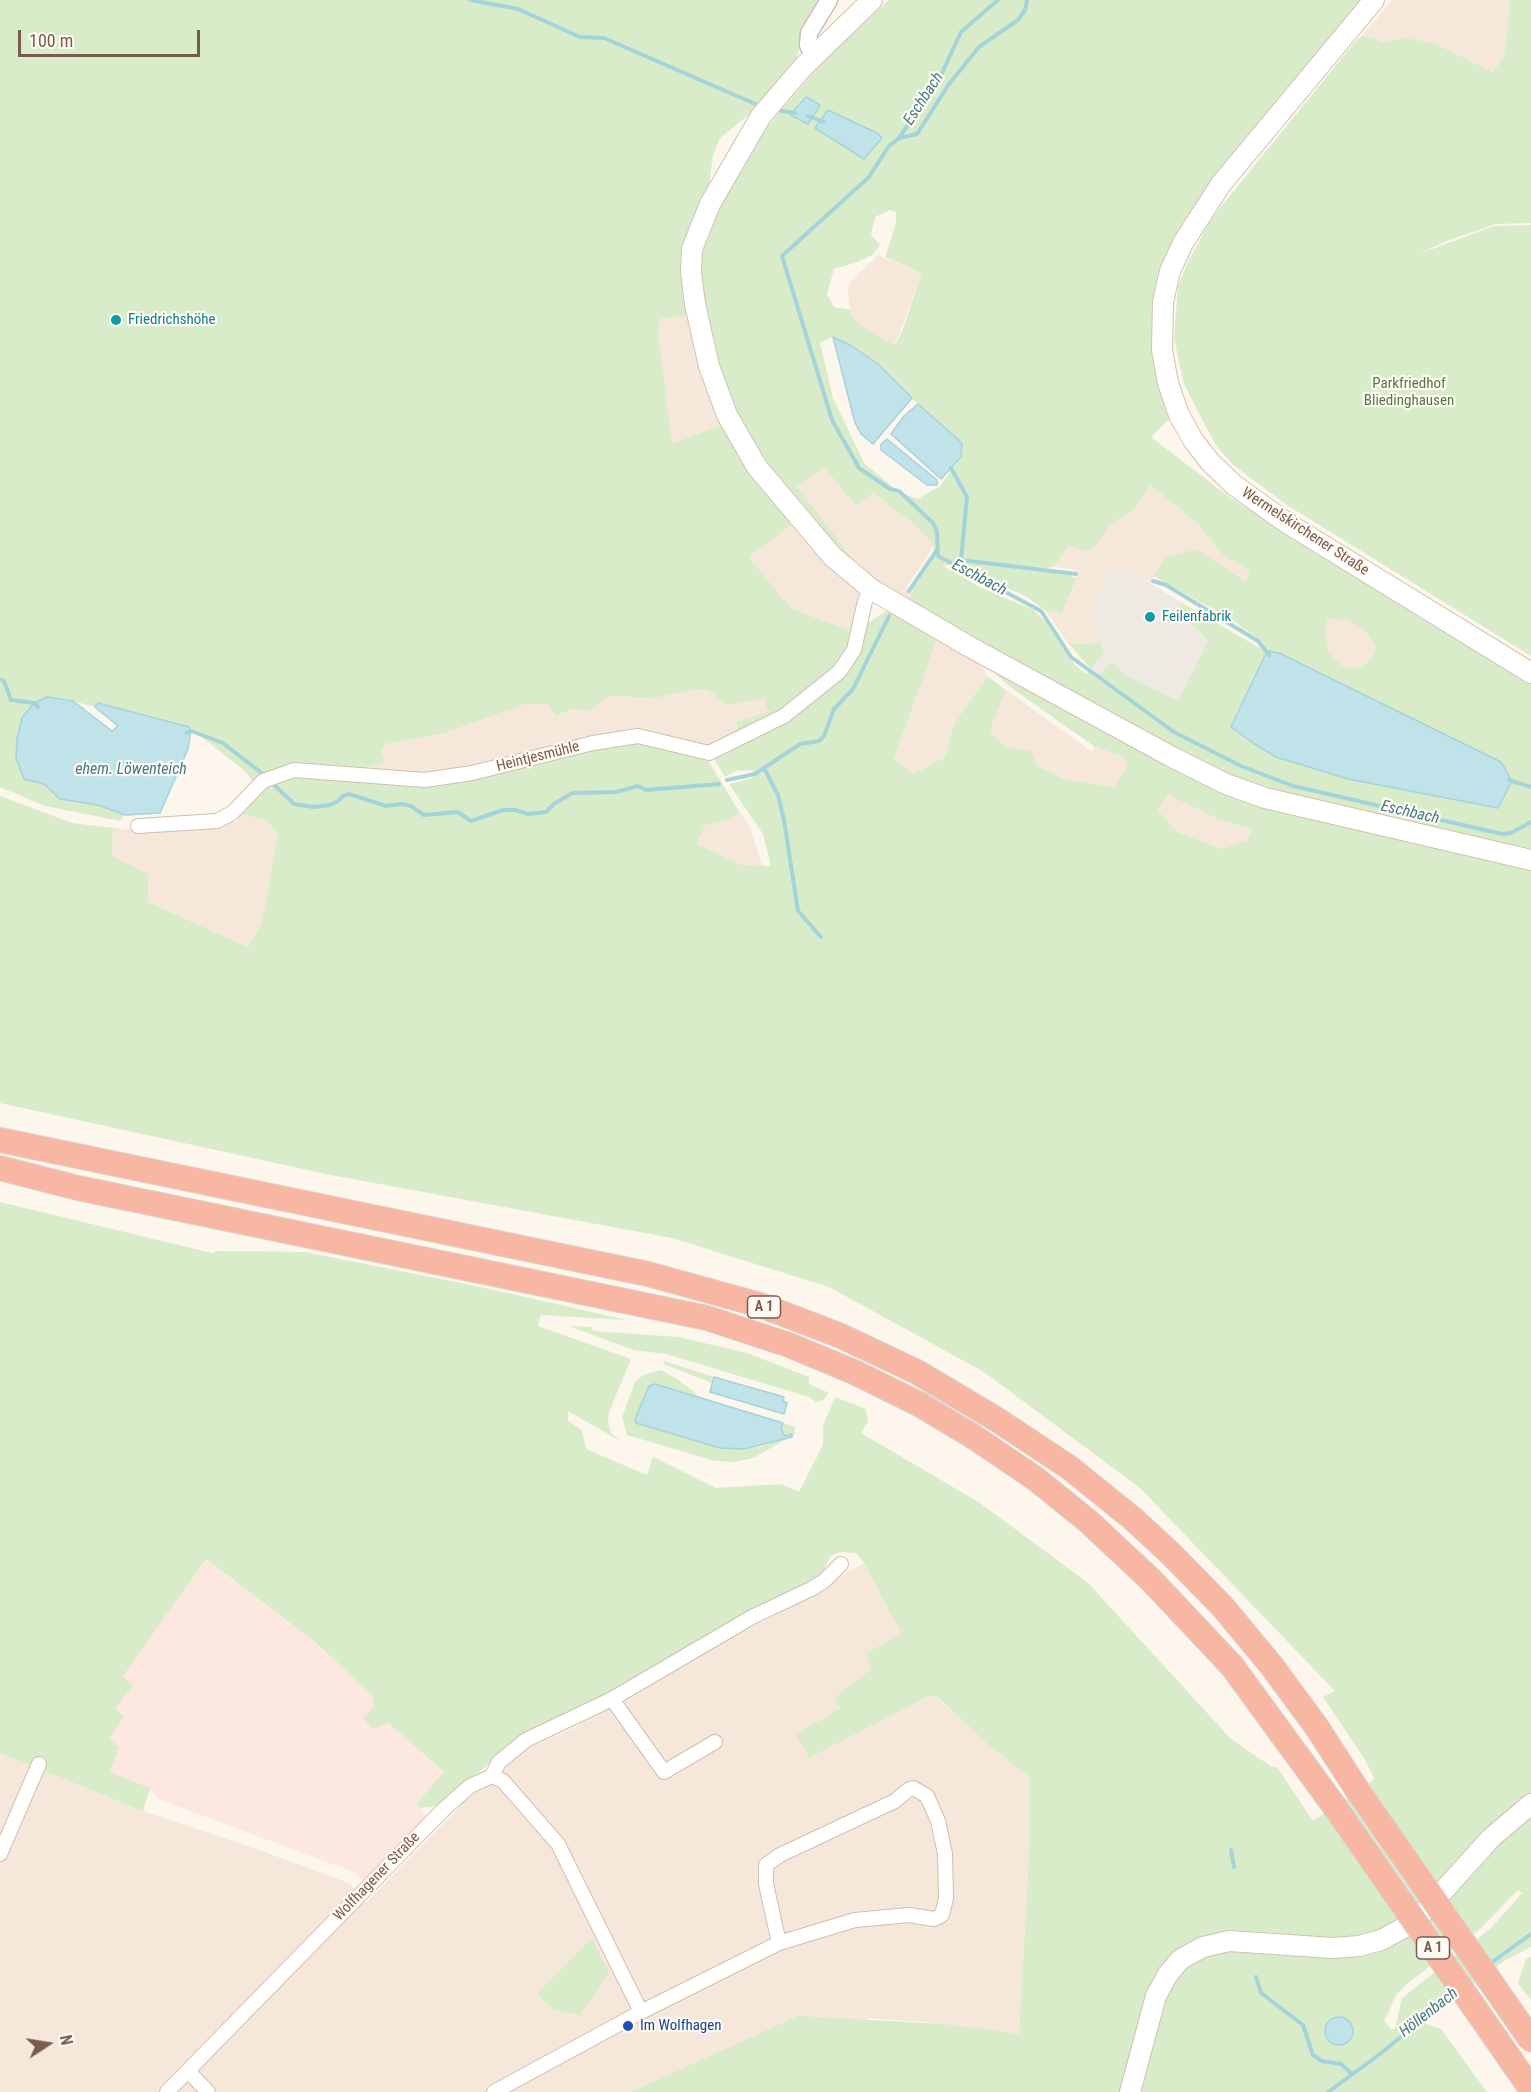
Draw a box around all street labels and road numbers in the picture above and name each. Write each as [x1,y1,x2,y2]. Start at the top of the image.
street label: Wermelskirchener Straße [1238,484,1372,580]
street label: Heintjesmühle [495,738,581,776]
road number: A 1 [748,1296,780,1318]
street label: Wolfhagener Straße [330,1829,424,1925]
road number: A 1 [1416,1937,1450,1959]

